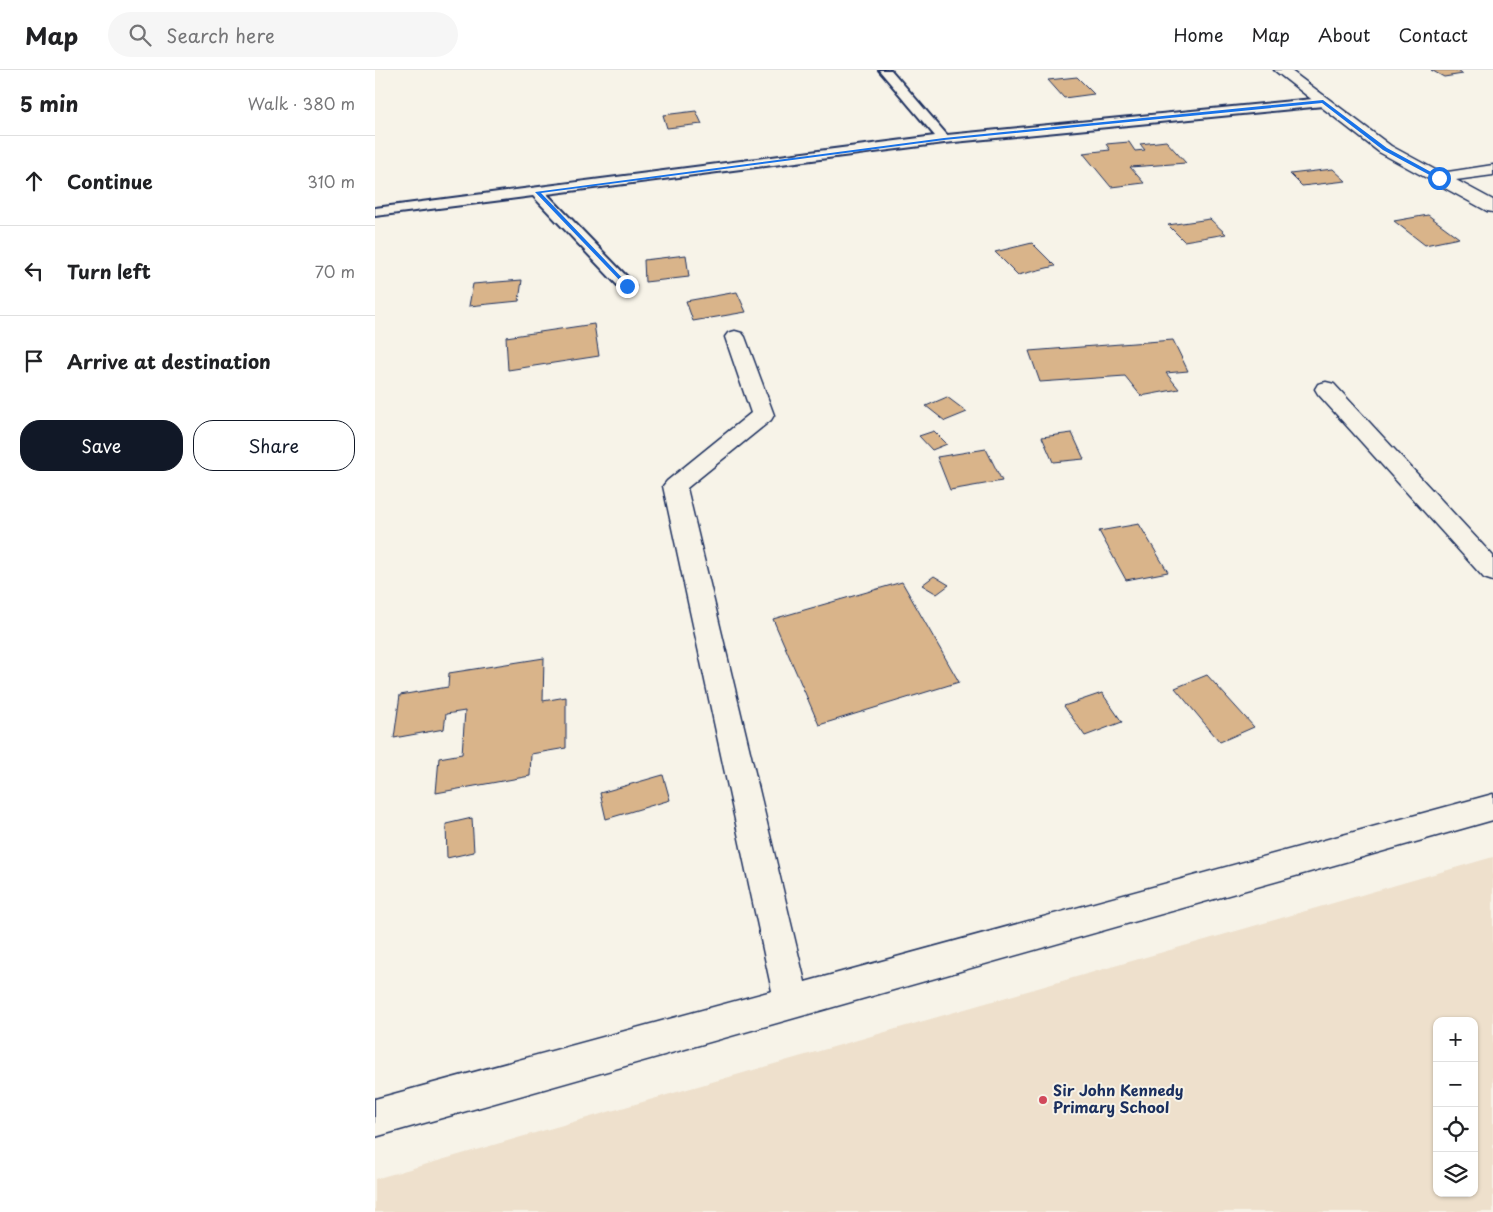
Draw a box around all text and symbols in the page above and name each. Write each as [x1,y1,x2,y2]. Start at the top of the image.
search box [108,12,458,57]
text: Map [25,17,78,53]
icon: search [126,21,154,49]
text: Search here [166,21,275,49]
text: Home [1173,21,1223,48]
text: Map [1251,21,1290,48]
text: About [1318,21,1370,48]
text: Contact [1398,21,1468,48]
text: 5 min [20,87,78,119]
text: Walk · 380 m [248,91,355,115]
icon: ahead [20,167,48,195]
text: Continue [67,167,153,195]
route start [1428,167,1451,190]
text: 310 m [307,169,355,193]
icon: left [20,257,48,285]
text: Turn left [67,257,151,285]
text: 70 m [315,259,355,283]
route end [616,275,639,298]
icon: arrive [20,347,48,375]
text: Arrive at destination [67,347,271,375]
button: Save [20,420,183,471]
button: Share [193,420,355,471]
map controls [1433,1017,1478,1197]
button: + [1433,1017,1478,1062]
button: − [1433,1062,1478,1107]
place label: Sir John Kennedy Primary School [1053,1078,1184,1118]
marker: Sir John Kennedy Primary School [1037,1094,1049,1106]
button: locate [1433,1107,1478,1152]
button: layers [1433,1152,1478,1197]

